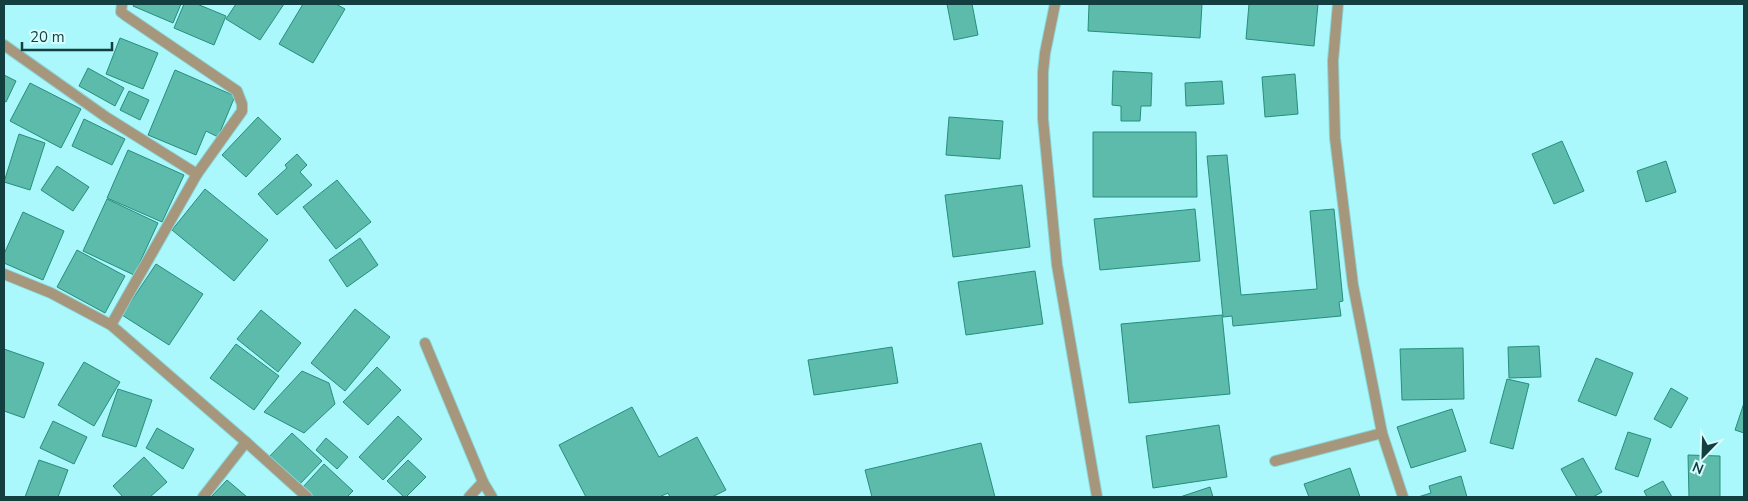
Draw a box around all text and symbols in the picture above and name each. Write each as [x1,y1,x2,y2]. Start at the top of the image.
scale bar [22,20,112,52]
text: 20 m [30,27,65,47]
north arrow [1678,431,1728,481]
text: N [1690,457,1707,478]

